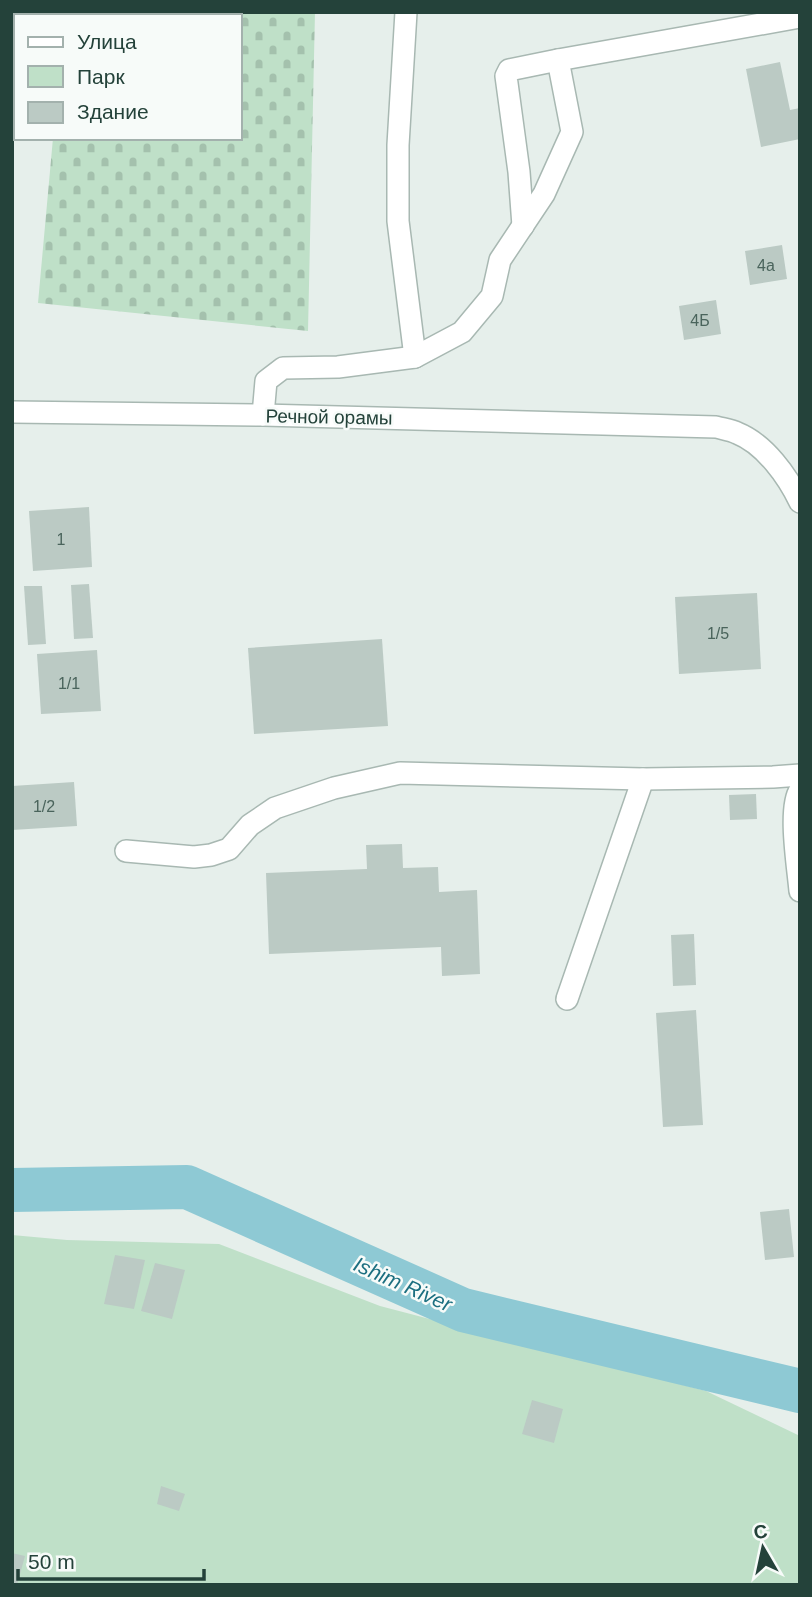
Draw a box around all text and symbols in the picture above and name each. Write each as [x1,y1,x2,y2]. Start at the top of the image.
legend [14,14,242,140]
text: Улица [77,30,137,53]
text: Парк [77,65,125,88]
text: Здание [77,100,149,123]
house number: 4а [757,257,775,274]
house number: 4Б [690,312,710,329]
street label: Речной орамы [265,405,393,429]
house number: 1 [57,531,66,548]
house number: 1/5 [707,625,729,642]
house number: 1/1 [58,675,80,692]
house number: 1/2 [33,798,55,815]
water label: Ishim River [350,1252,457,1316]
north arrow [728,1513,798,1583]
text: С [752,1520,769,1543]
scale bar [18,1538,203,1582]
text: 50 m [28,1550,75,1573]

